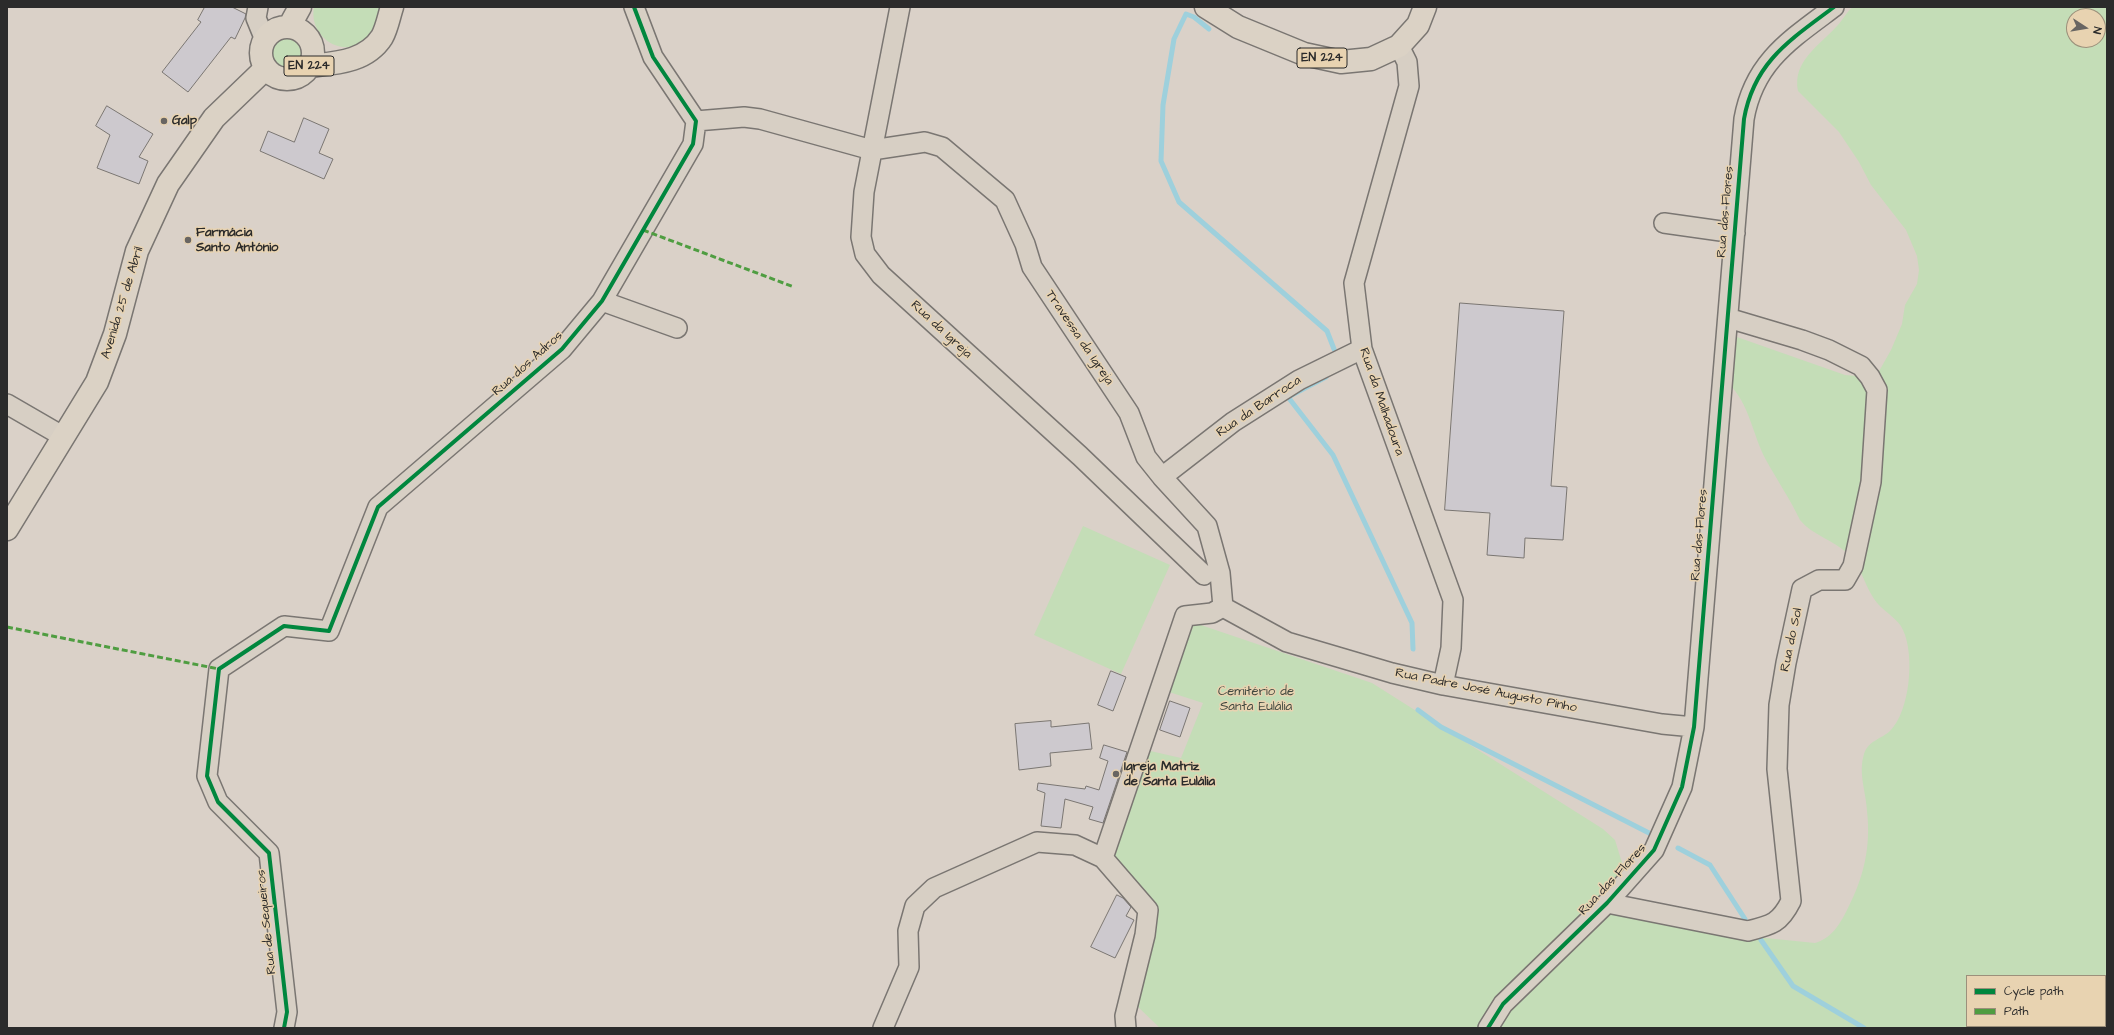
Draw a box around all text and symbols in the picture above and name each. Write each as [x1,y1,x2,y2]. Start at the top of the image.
north arrow [2066,8,2106,48]
text: N [2089,25,2105,35]
road number: EN 224 [1297,48,1347,68]
road number: EN 224 [284,56,334,76]
place label: Galp [172,113,197,129]
marker: Galp [159,116,169,126]
street label: Rua das Flores [1714,166,1738,258]
place label: Farmácia Santo António [196,225,278,256]
marker: Farmácia Santo António [183,235,193,245]
street label: Avenida 25 de Abril [98,245,148,361]
street label: Travessa da Igreja [1042,288,1116,388]
street label: Rua da Igreja [907,298,975,362]
street label: Rua dos Adros [490,328,566,400]
street label: Rua da Malhadoura [1355,346,1407,458]
street label: Rua da Barroca [1214,373,1304,441]
street label: Rua das Flores [1688,489,1712,581]
street label: Rua do Sol [1778,607,1806,673]
street label: Rua Padre José Augusto Pinho [1394,666,1578,716]
park label: Cemitério de Santa Eulália [1218,684,1294,715]
place label: Igreja Matriz de Santa Eulália [1124,759,1215,790]
marker: Igreja Matriz de Santa Eulália [1111,769,1121,779]
street label: Rua das Flores [1576,841,1650,919]
street label: Rua de Sequeiros [254,869,280,975]
legend [1966,975,2106,1027]
text: Cycle path [2004,983,2063,1000]
text: Path [2004,1003,2029,1020]

